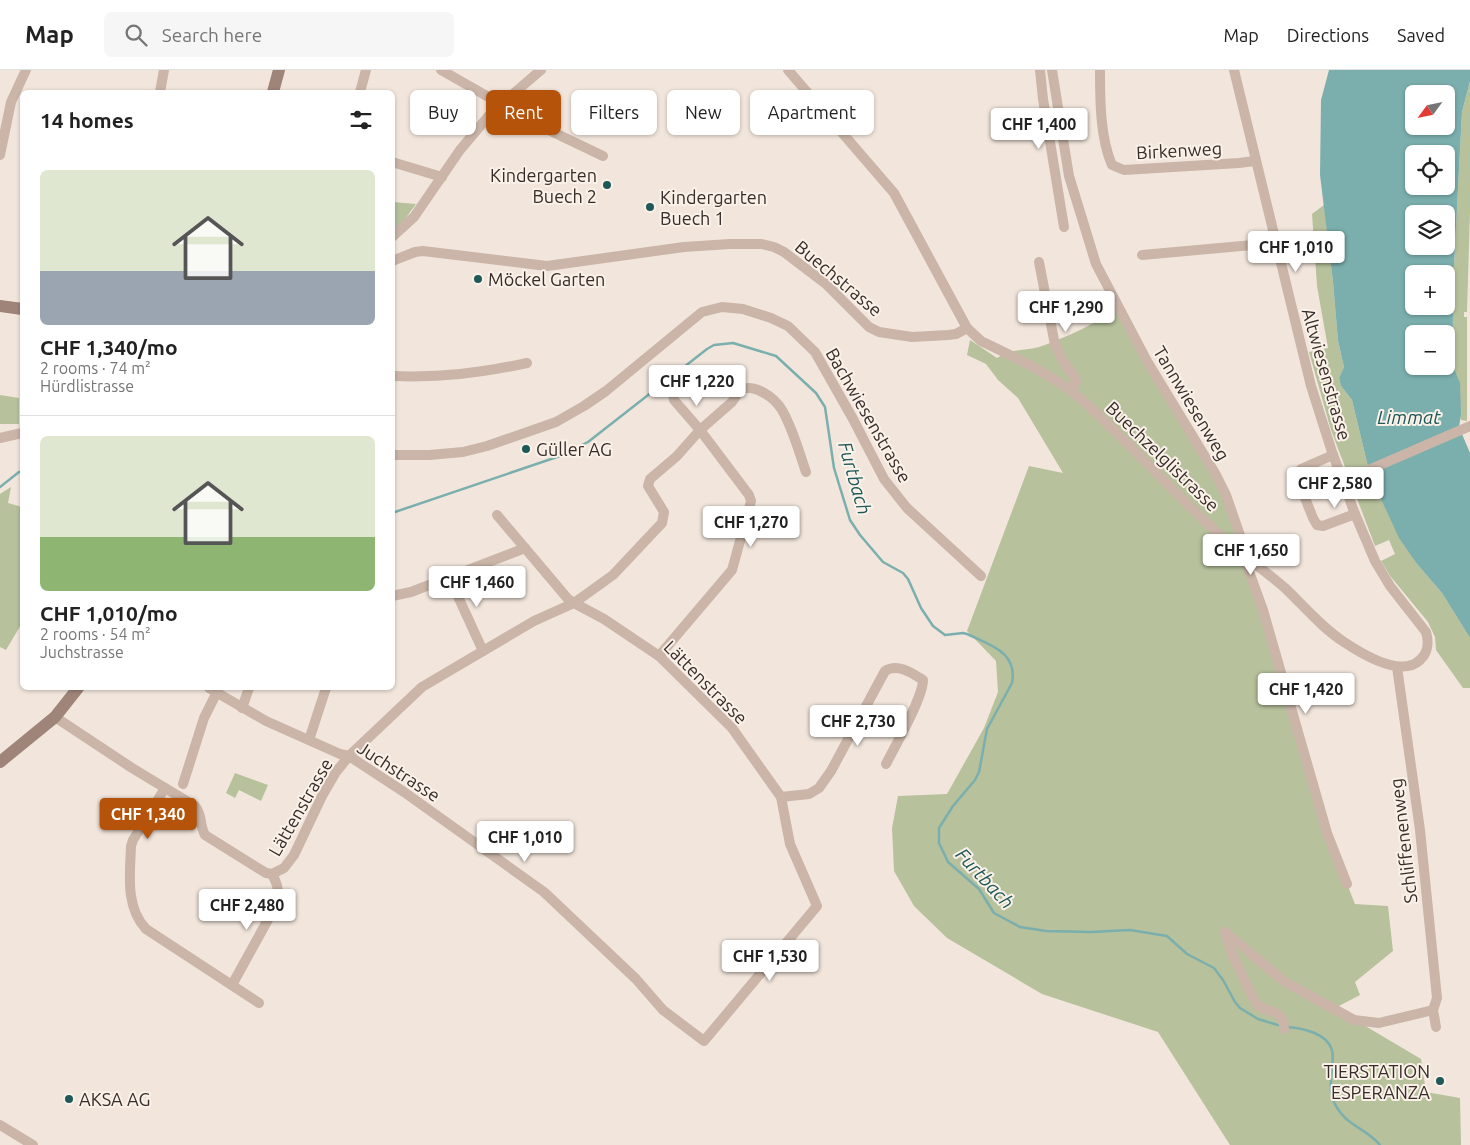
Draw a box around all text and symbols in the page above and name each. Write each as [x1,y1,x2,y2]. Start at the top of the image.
search box [104,12,454,57]
text: Map [25,21,74,48]
icon: search [122,21,150,49]
text: Search here [162,24,262,46]
text: Map [1223,25,1259,45]
text: Directions [1287,25,1369,45]
text: Saved [1397,25,1445,45]
north arrow [1405,85,1455,135]
map controls [1405,85,1455,375]
chip: Buy [410,90,476,135]
chip: Rent [486,90,561,135]
chip: Filters [571,90,657,135]
chip: New [667,90,740,135]
chip: Apartment [750,90,874,135]
icon: filters [347,106,375,134]
text: 14 homes [40,108,134,132]
pin: CHF 1,400 [982,108,1096,150]
text: CHF 1,400 [1002,115,1076,133]
street label: Birkenweg [1136,138,1222,162]
button: locate [1405,145,1455,195]
place label: Kindergarten Buech 2 [490,165,597,206]
marker: Kindergarten Buech 2 [601,179,613,191]
place label: Kindergarten Buech 1 [660,187,767,228]
marker: Kindergarten Buech 1 [644,201,656,213]
icon: home [163,203,253,293]
button: layers [1405,205,1455,255]
pin: CHF 1,010 [1239,230,1353,273]
street label: Buechstrasse [792,236,886,320]
text: CHF 1,010 [1259,238,1333,256]
button: + [1405,265,1455,315]
place label: Möckel Garten [488,269,605,289]
marker: Möckel Garten [472,273,484,285]
pin: CHF 1,290 [1009,290,1123,333]
text: CHF 1,290 [1029,298,1103,316]
street label: Altwiesenstrasse [1299,306,1355,442]
button: − [1405,325,1455,375]
text: CHF 1,340/mo [40,335,178,359]
street label: Tannwiesenweg [1150,342,1234,464]
street label: Bachwiesenstrasse [822,344,916,486]
text: 2 rooms · 74 m² [40,359,151,377]
pin: CHF 1,220 [640,364,754,407]
text: CHF 1,220 [660,372,734,390]
text: Hürdlistrasse [40,377,134,395]
street label: Buechzelglistrasse [1102,397,1224,515]
water label: Limmat [1377,406,1441,428]
place label: Güller AG [536,439,612,459]
water label: Furtbach [834,439,876,517]
marker: Güller AG [520,443,532,455]
pin: CHF 2,580 [1278,466,1392,509]
icon: home [163,468,253,558]
text: CHF 2,580 [1298,474,1372,492]
pin: CHF 1,270 [694,506,808,548]
text: CHF 1,270 [714,513,788,531]
pin: CHF 1,650 [1194,534,1308,576]
text: CHF 1,650 [1214,541,1288,559]
pin: CHF 1,460 [420,566,534,608]
text: CHF 1,460 [440,573,514,591]
text: CHF 1,010/mo [40,601,178,625]
text: 2 rooms · 54 m² [40,625,151,643]
street label: Lättenstrasse [660,636,752,728]
text: Juchstrasse [40,643,124,661]
pin: CHF 1,420 [1249,672,1363,715]
text: CHF 1,420 [1269,680,1343,698]
pin: CHF 2,730 [801,704,915,747]
text: CHF 2,730 [821,712,895,730]
street label: Juchstrasse [354,737,444,805]
street label: Lättenstrasse [264,755,336,859]
street label: Schliffenenweg [1385,777,1421,905]
pin: CHF 1,340 [91,798,205,840]
text: CHF 1,340 [111,805,185,823]
pin: CHF 1,010 [468,820,582,863]
text: CHF 1,010 [488,828,562,846]
water label: Furtbach [951,843,1019,913]
pin: CHF 2,480 [190,888,304,931]
text: CHF 2,480 [210,896,284,914]
pin: CHF 1,530 [713,940,827,982]
text: CHF 1,530 [733,947,807,965]
place label: TIERSTATION ESPERANZA [1323,1061,1430,1102]
marker: TIERSTATION ESPERANZA [1434,1075,1446,1087]
place label: AKSA AG [79,1089,150,1109]
marker: AKSA AG [63,1093,75,1105]

